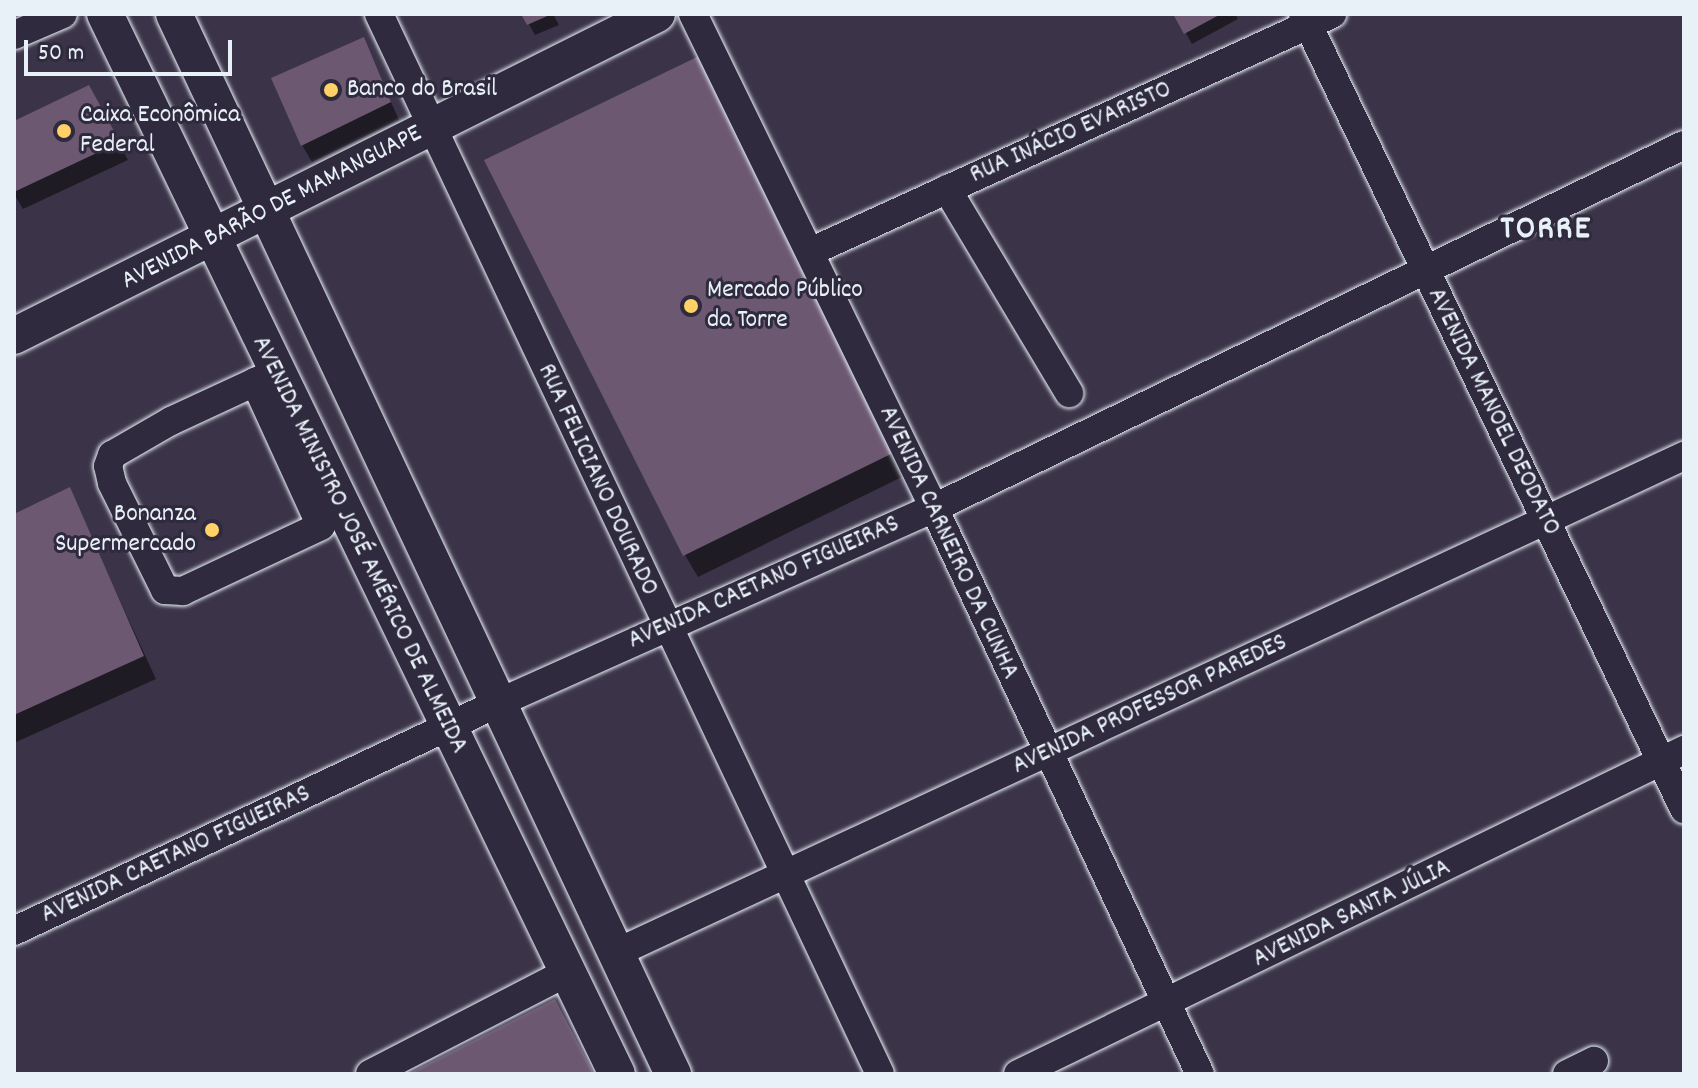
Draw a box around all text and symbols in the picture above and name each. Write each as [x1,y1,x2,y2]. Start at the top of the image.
scale bar [28,24,236,74]
text: 50 m [38,37,84,71]
place label: Banco do Brasil [347,74,497,106]
street label: RUA INÁCIO EVARISTO [965,75,1177,191]
marker: Banco do Brasil [322,81,340,99]
place label: Caixa Econômica Federal [80,100,240,162]
street label: AVENIDA BARÃO DE MAMANGUAPE [117,119,427,297]
marker: Caixa Econômica Federal [55,122,73,140]
district label: TORRE [1500,211,1592,251]
place label: Mercado Público da Torre [707,275,863,336]
street label: AVENIDA MANOEL DEODATO [1419,283,1567,541]
marker: Mercado Público da Torre [682,297,700,315]
street label: AVENIDA MINISTRO JOSÉ AMÉRICO DE ALMEIDA [244,331,474,759]
street label: RUA FELICIANO DOURADO [530,359,664,601]
street label: AVENIDA CARNEIRO DA CUNHA [871,401,1025,685]
place label: Bonanza Supermercado [55,499,196,560]
street label: AVENIDA CAETANO FIGUEIRAS [624,509,904,657]
marker: Bonanza Supermercado [203,521,221,539]
street label: AVENIDA PROFESSOR PAREDES [1008,628,1292,782]
street label: AVENIDA CAETANO FIGUEIRAS [36,779,316,931]
street label: AVENIDA SANTA JÚLIA [1248,853,1456,975]

